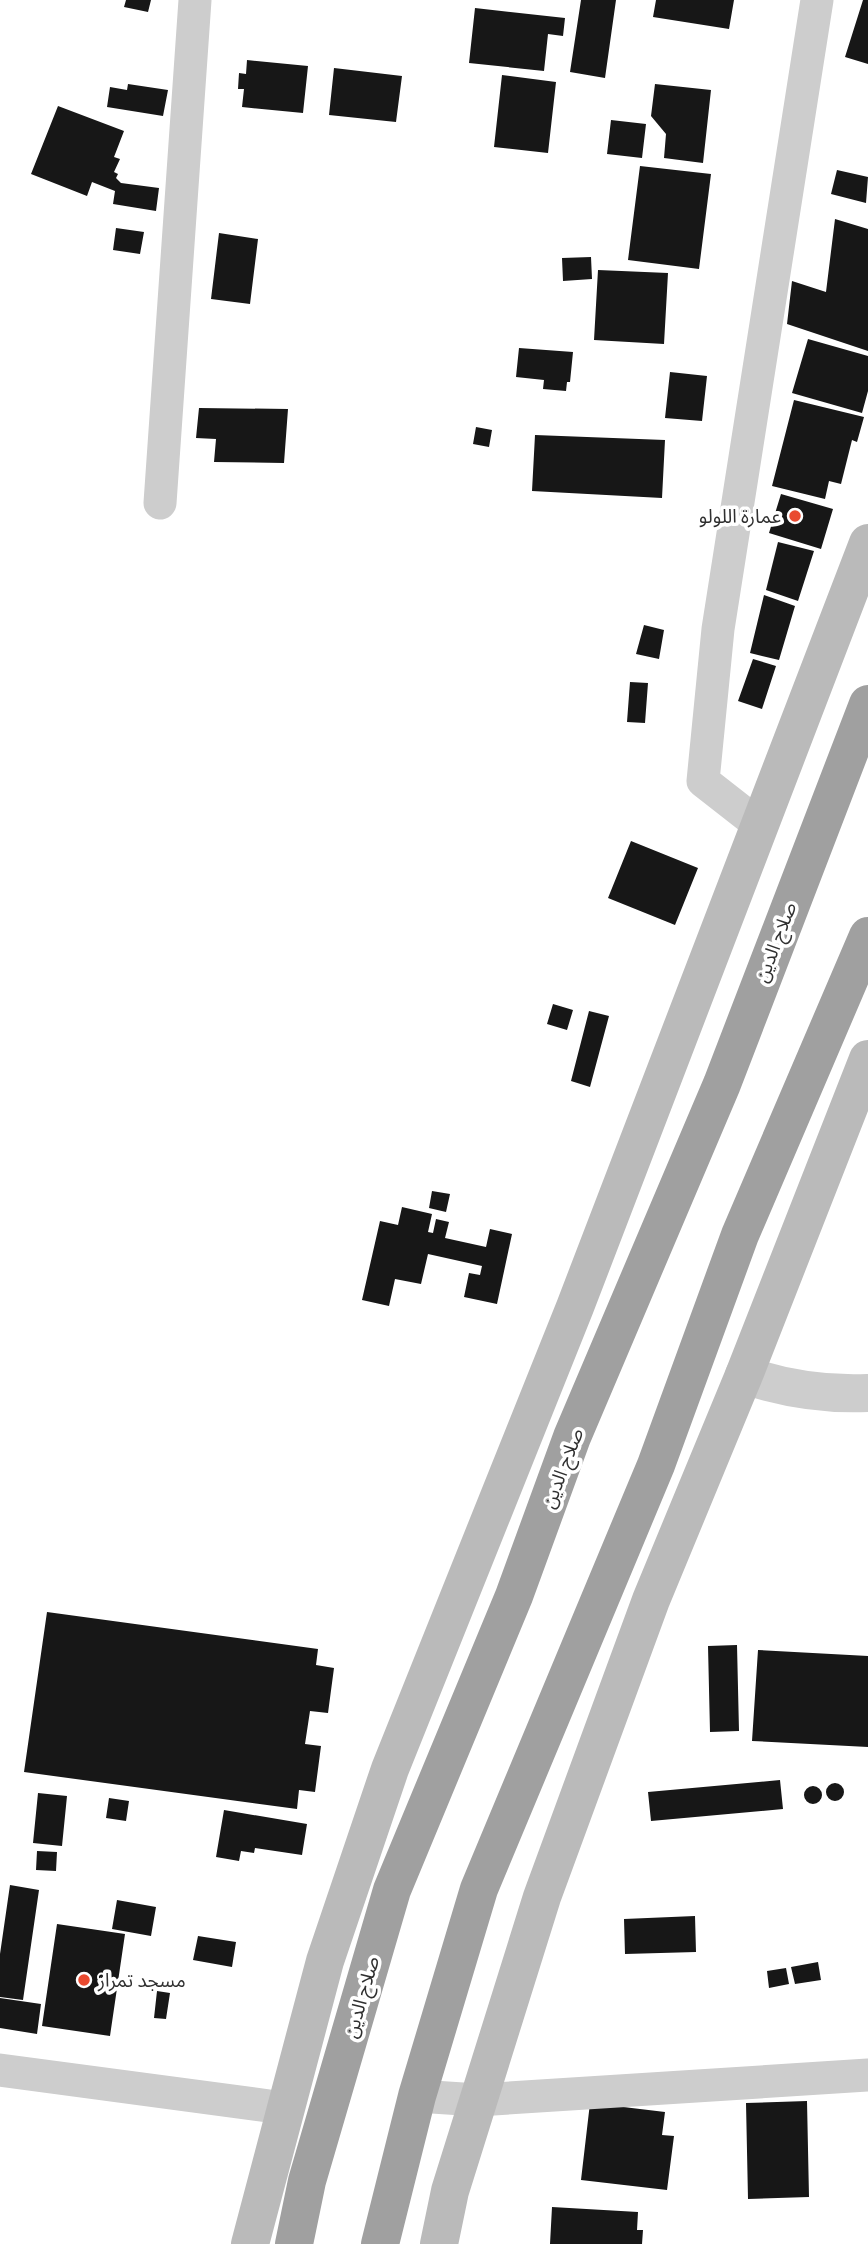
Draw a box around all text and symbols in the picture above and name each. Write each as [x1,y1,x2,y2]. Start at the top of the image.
place label: عمارة اللولو [699,505,781,529]
marker: عمارة اللولو [787,508,803,524]
street label: صلاح الدين [750,899,803,986]
street label: صلاح الدين [537,1425,590,1512]
street label: صلاح الدين [339,1954,386,2041]
place label: مسجد تمراز [97,1969,186,1993]
marker: مسجد تمراز [76,1972,92,1988]

